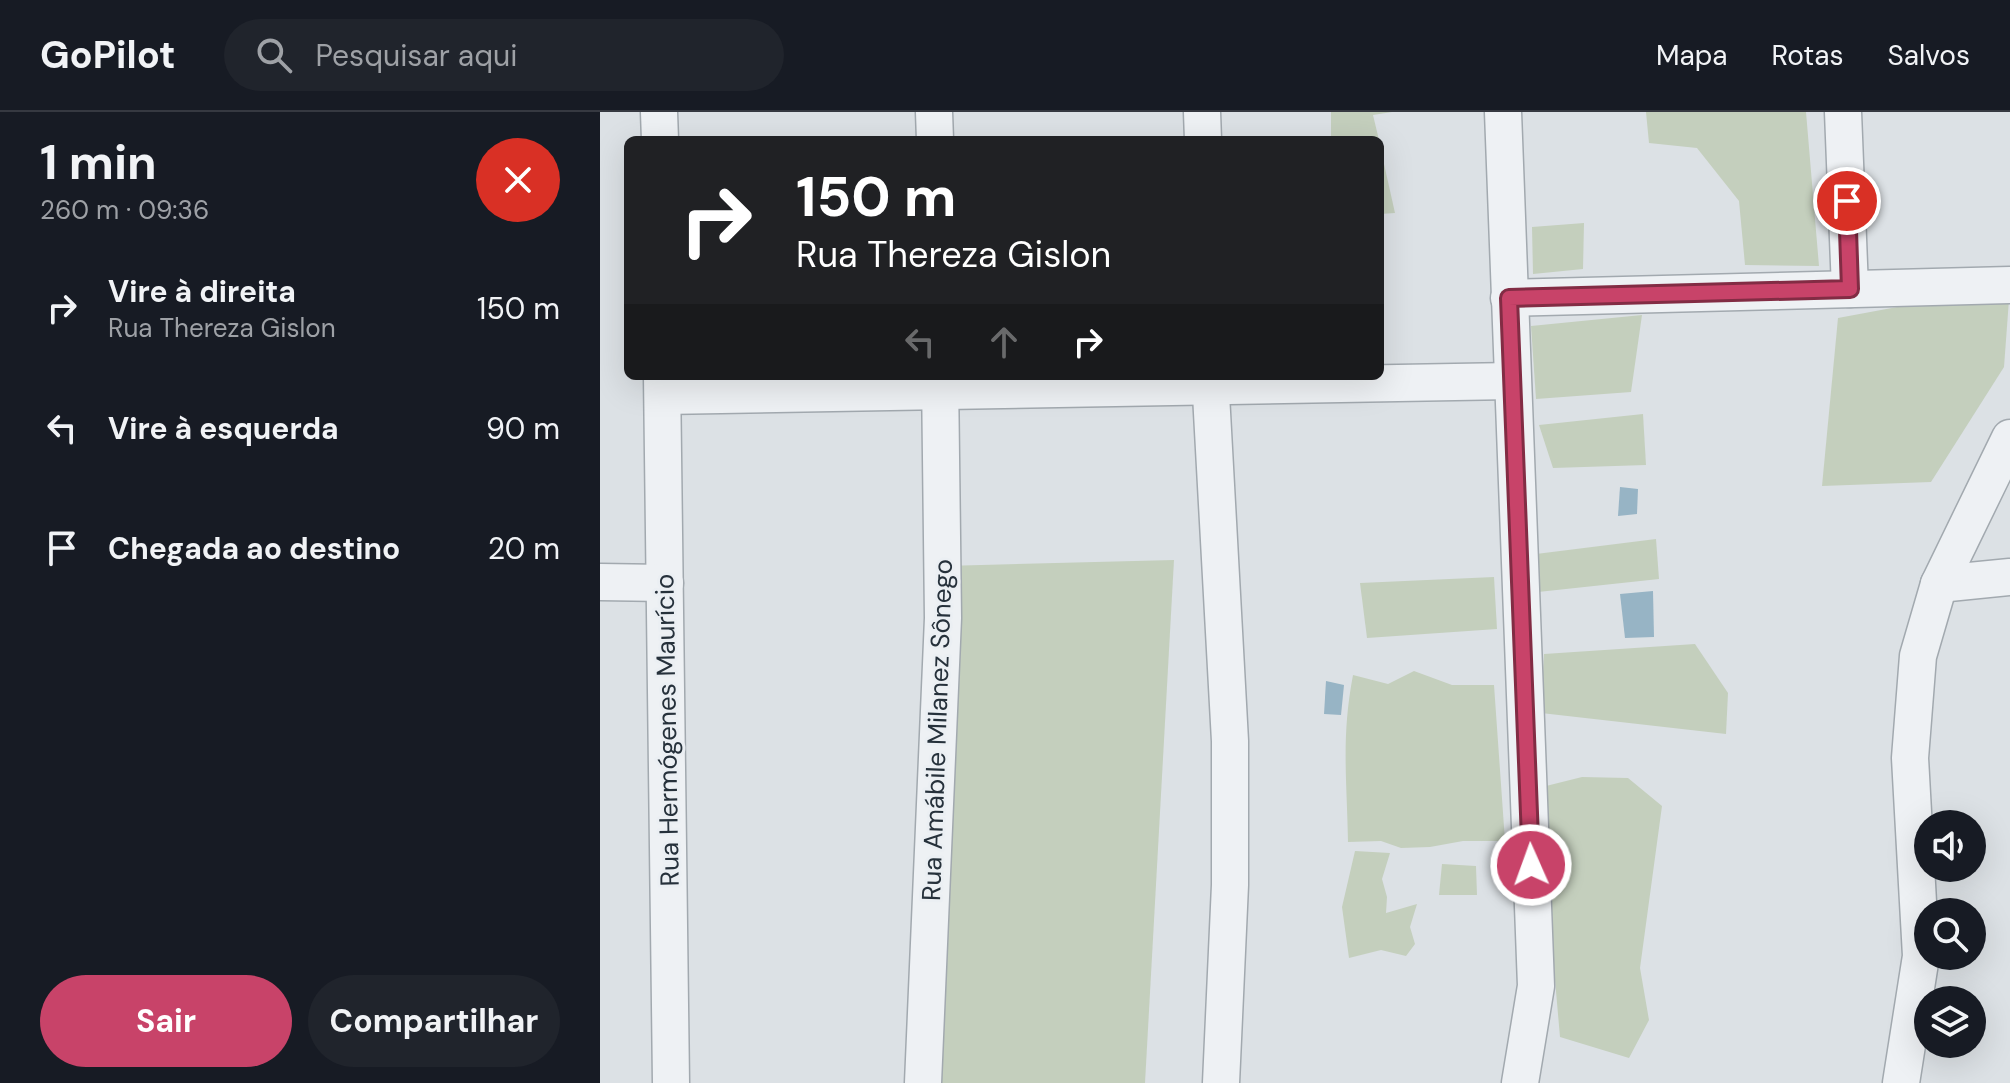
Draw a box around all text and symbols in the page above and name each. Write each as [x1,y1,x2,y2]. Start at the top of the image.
search box [224,19,784,91]
text: GoPilot [40,30,176,80]
icon: search [252,33,296,77]
text: Pesquisar aqui [316,36,517,75]
text: Mapa [1656,37,1727,74]
text: Rotas [1771,37,1844,74]
text: Salvos [1888,37,1970,74]
text: 1 min [40,131,157,194]
button: close [476,138,560,222]
text: 150 m [796,160,957,233]
pin [1813,167,1881,235]
icon: right [664,168,768,272]
icon: arrive [1825,179,1869,223]
text: 260 m · 09:36 [40,193,209,227]
text: Rua Thereza Gislon [796,231,1111,278]
text: Vire à direita [108,272,296,311]
icon: right [40,286,84,330]
text: 150 m [477,289,560,328]
text: Rua Thereza Gislon [108,311,336,345]
icon: left [898,320,942,364]
icon: ahead [982,320,1026,364]
icon: right [1066,320,1110,364]
icon: left [40,406,84,450]
text: Vire à esquerda [108,409,339,448]
text: 90 m [486,409,560,448]
icon: arrive [40,526,84,570]
text: Chegada ao destino [108,529,400,568]
text: 20 m [488,529,560,568]
street label: Rua Amábile Milanez Sônego [914,558,960,902]
street label: Rua Hermógenes Maurício [647,573,687,887]
map controls [1914,810,1986,1058]
button: sound [1914,810,1986,882]
position arrow [1489,823,1573,907]
button: search [1914,898,1986,970]
button: Sair [40,975,292,1067]
button: Compartilhar [308,975,560,1067]
button: layers [1914,986,1986,1058]

